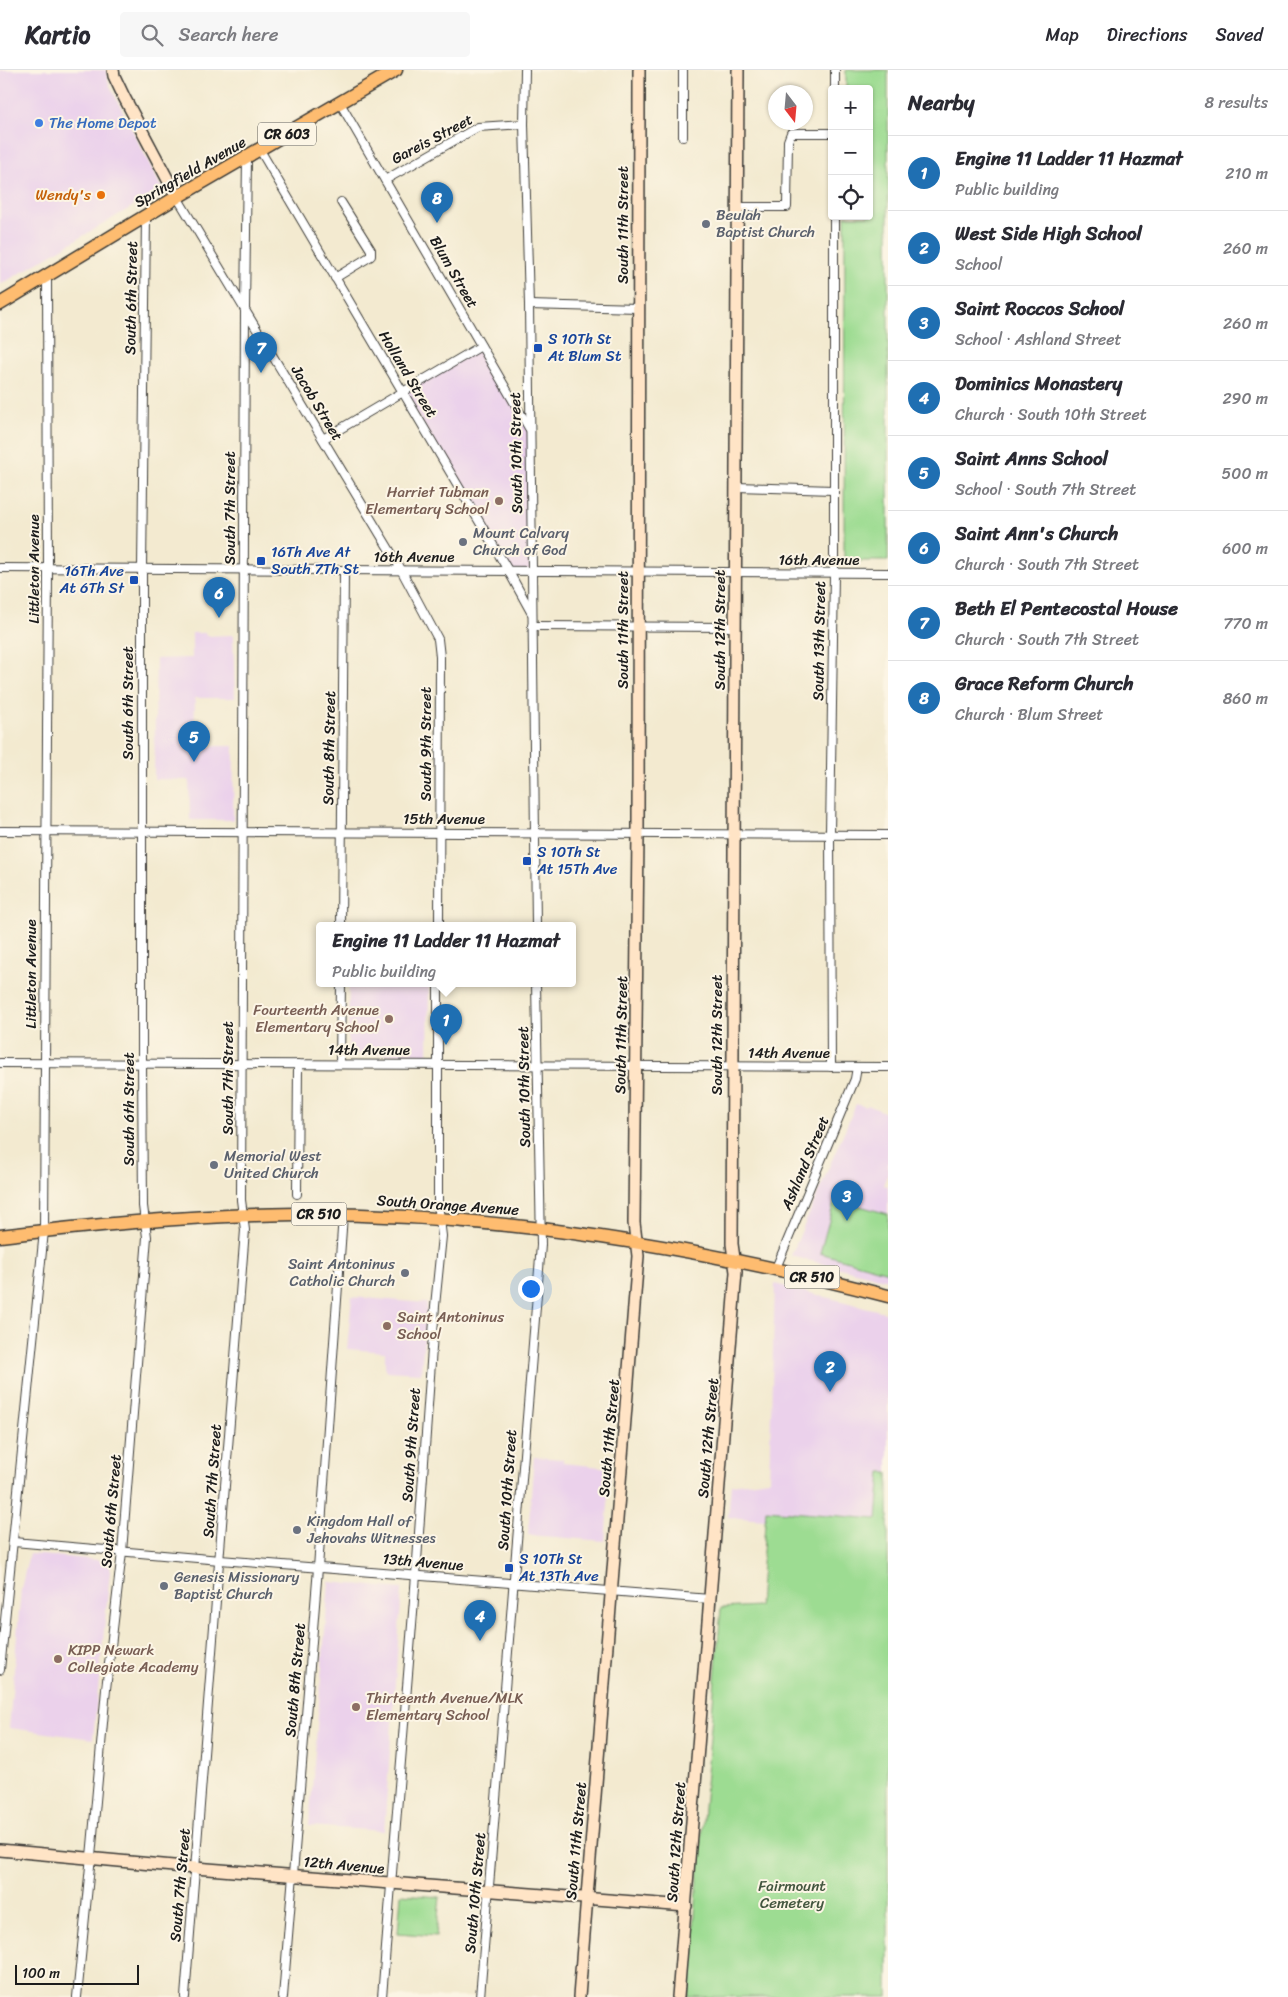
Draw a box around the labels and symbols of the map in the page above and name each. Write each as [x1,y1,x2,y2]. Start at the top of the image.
north arrow [768,85,813,130]
street label: Gareis Street [386,106,478,171]
place label: The Home Depot [49,110,157,136]
marker: The Home Depot [33,117,45,129]
road number: CR 603 [258,122,316,146]
street label: Springfield Avenue [129,129,251,215]
street label: South 11th Street [610,165,636,284]
place label: Wendy's [36,182,91,208]
pin: 8 [421,182,453,223]
marker: Wendy's [95,189,107,201]
place label: Beulah Baptist Church [716,202,815,245]
marker: Beulah Baptist Church [700,218,712,230]
street label: Blum Street [423,231,486,314]
street label: South 6th Street [117,240,145,355]
street label: Holland Street [372,325,445,423]
place label: S 10Th St At Blum St [547,326,622,369]
pin: 7 [245,332,277,373]
marker: S 10Th St At Blum St [532,342,544,354]
street label: Jacob Street [284,359,350,446]
street label: South 10th Street [502,392,530,514]
street label: South 7th Street [217,451,243,565]
place label: Harriet Tubman Elementary School [365,479,490,522]
marker: Harriet Tubman Elementary School [493,495,505,507]
street label: Littleton Avenue [21,514,47,624]
place label: Mount Calvary Church of God [473,520,569,563]
marker: Mount Calvary Church of God [457,536,469,548]
place label: 16Th Ave At South 7Th St [271,539,359,582]
street label: 16th Avenue [373,544,455,570]
street label: 16th Avenue [778,547,860,573]
marker: 16Th Ave At South 7Th St [255,555,267,567]
place label: 16Th Ave At 6Th St [59,558,125,601]
street label: South 12th Street [707,569,733,690]
street label: South 11th Street [610,570,636,689]
marker: 16Th Ave At 6Th St [128,574,140,586]
pin: 6 [203,577,235,618]
street label: South 13th Street [805,580,833,701]
street label: South 6th Street [115,646,141,760]
street label: South 9th Street [413,686,439,801]
street label: South 8th Street [315,690,343,805]
pin: 5 [178,721,210,762]
street label: 15th Avenue [403,806,485,832]
place label: S 10Th St At 15Th Ave [536,839,618,882]
marker: S 10Th St At 15Th Ave [521,855,533,867]
street label: Littleton Avenue [18,919,44,1029]
street label: South 12th Street [704,974,730,1095]
street label: South 11th Street [607,975,635,1094]
place label: Fourteenth Avenue Elementary School [253,997,380,1040]
pin: 1 [430,1004,462,1045]
marker: Fourteenth Avenue Elementary School [383,1013,395,1025]
street label: South 7th Street [215,1021,241,1135]
street label: South 10th Street [510,1026,538,1148]
street label: 14th Avenue [328,1037,410,1063]
street label: 14th Avenue [748,1040,830,1066]
street label: South 6th Street [116,1052,142,1166]
street label: Ashland Street [773,1112,837,1215]
place label: Memorial West United Church [224,1143,322,1186]
marker: Memorial West United Church [208,1159,220,1171]
pin: 3 [831,1180,863,1221]
street label: South Orange Avenue [376,1187,520,1223]
road number: CR 510 [292,1202,346,1226]
place label: Saint Antoninus Catholic Church [288,1251,395,1294]
road number: CR 510 [784,1266,840,1288]
marker: Saint Antoninus Catholic Church [399,1267,411,1279]
your location [518,1276,544,1302]
place label: Saint Antoninus School [397,1304,504,1347]
marker: Saint Antoninus School [381,1320,393,1332]
pin: 2 [814,1351,846,1392]
street label: South 12th Street [690,1376,726,1499]
street label: South 11th Street [591,1378,627,1498]
street label: South 9th Street [394,1387,428,1503]
street label: South 7th Street [195,1423,229,1539]
street label: South 10th Street [490,1428,524,1551]
street label: South 6th Street [93,1453,129,1569]
place label: Kingdom Hall of Jehovahs Witnesses [306,1508,437,1551]
marker: Kingdom Hall of Jehovahs Witnesses [291,1524,303,1536]
street label: 13th Avenue [382,1546,464,1578]
place label: S 10Th St At 13Th Ave [518,1546,599,1589]
marker: S 10Th St At 13Th Ave [503,1562,515,1574]
place label: Genesis Missionary Baptist Church [174,1564,300,1607]
marker: Genesis Missionary Baptist Church [158,1580,170,1592]
pin: 4 [464,1600,496,1641]
street label: South 8th Street [277,1621,313,1738]
place label: KIPP Newark Collegiate Academy [68,1637,199,1680]
marker: KIPP Newark Collegiate Academy [52,1653,64,1665]
place label: Thirteenth Avenue/MLK Elementary School [366,1685,523,1728]
marker: Thirteenth Avenue/MLK Elementary School [350,1701,362,1713]
street label: South 11th Street [558,1781,594,1901]
street label: South 12th Street [659,1781,693,1903]
street label: South 7th Street [162,1827,198,1943]
street label: South 10th Street [457,1831,493,1955]
street label: 12th Avenue [302,1849,386,1881]
park label: Fairmount Cemetery [758,1873,826,1916]
scale bar [15,1962,139,1985]

